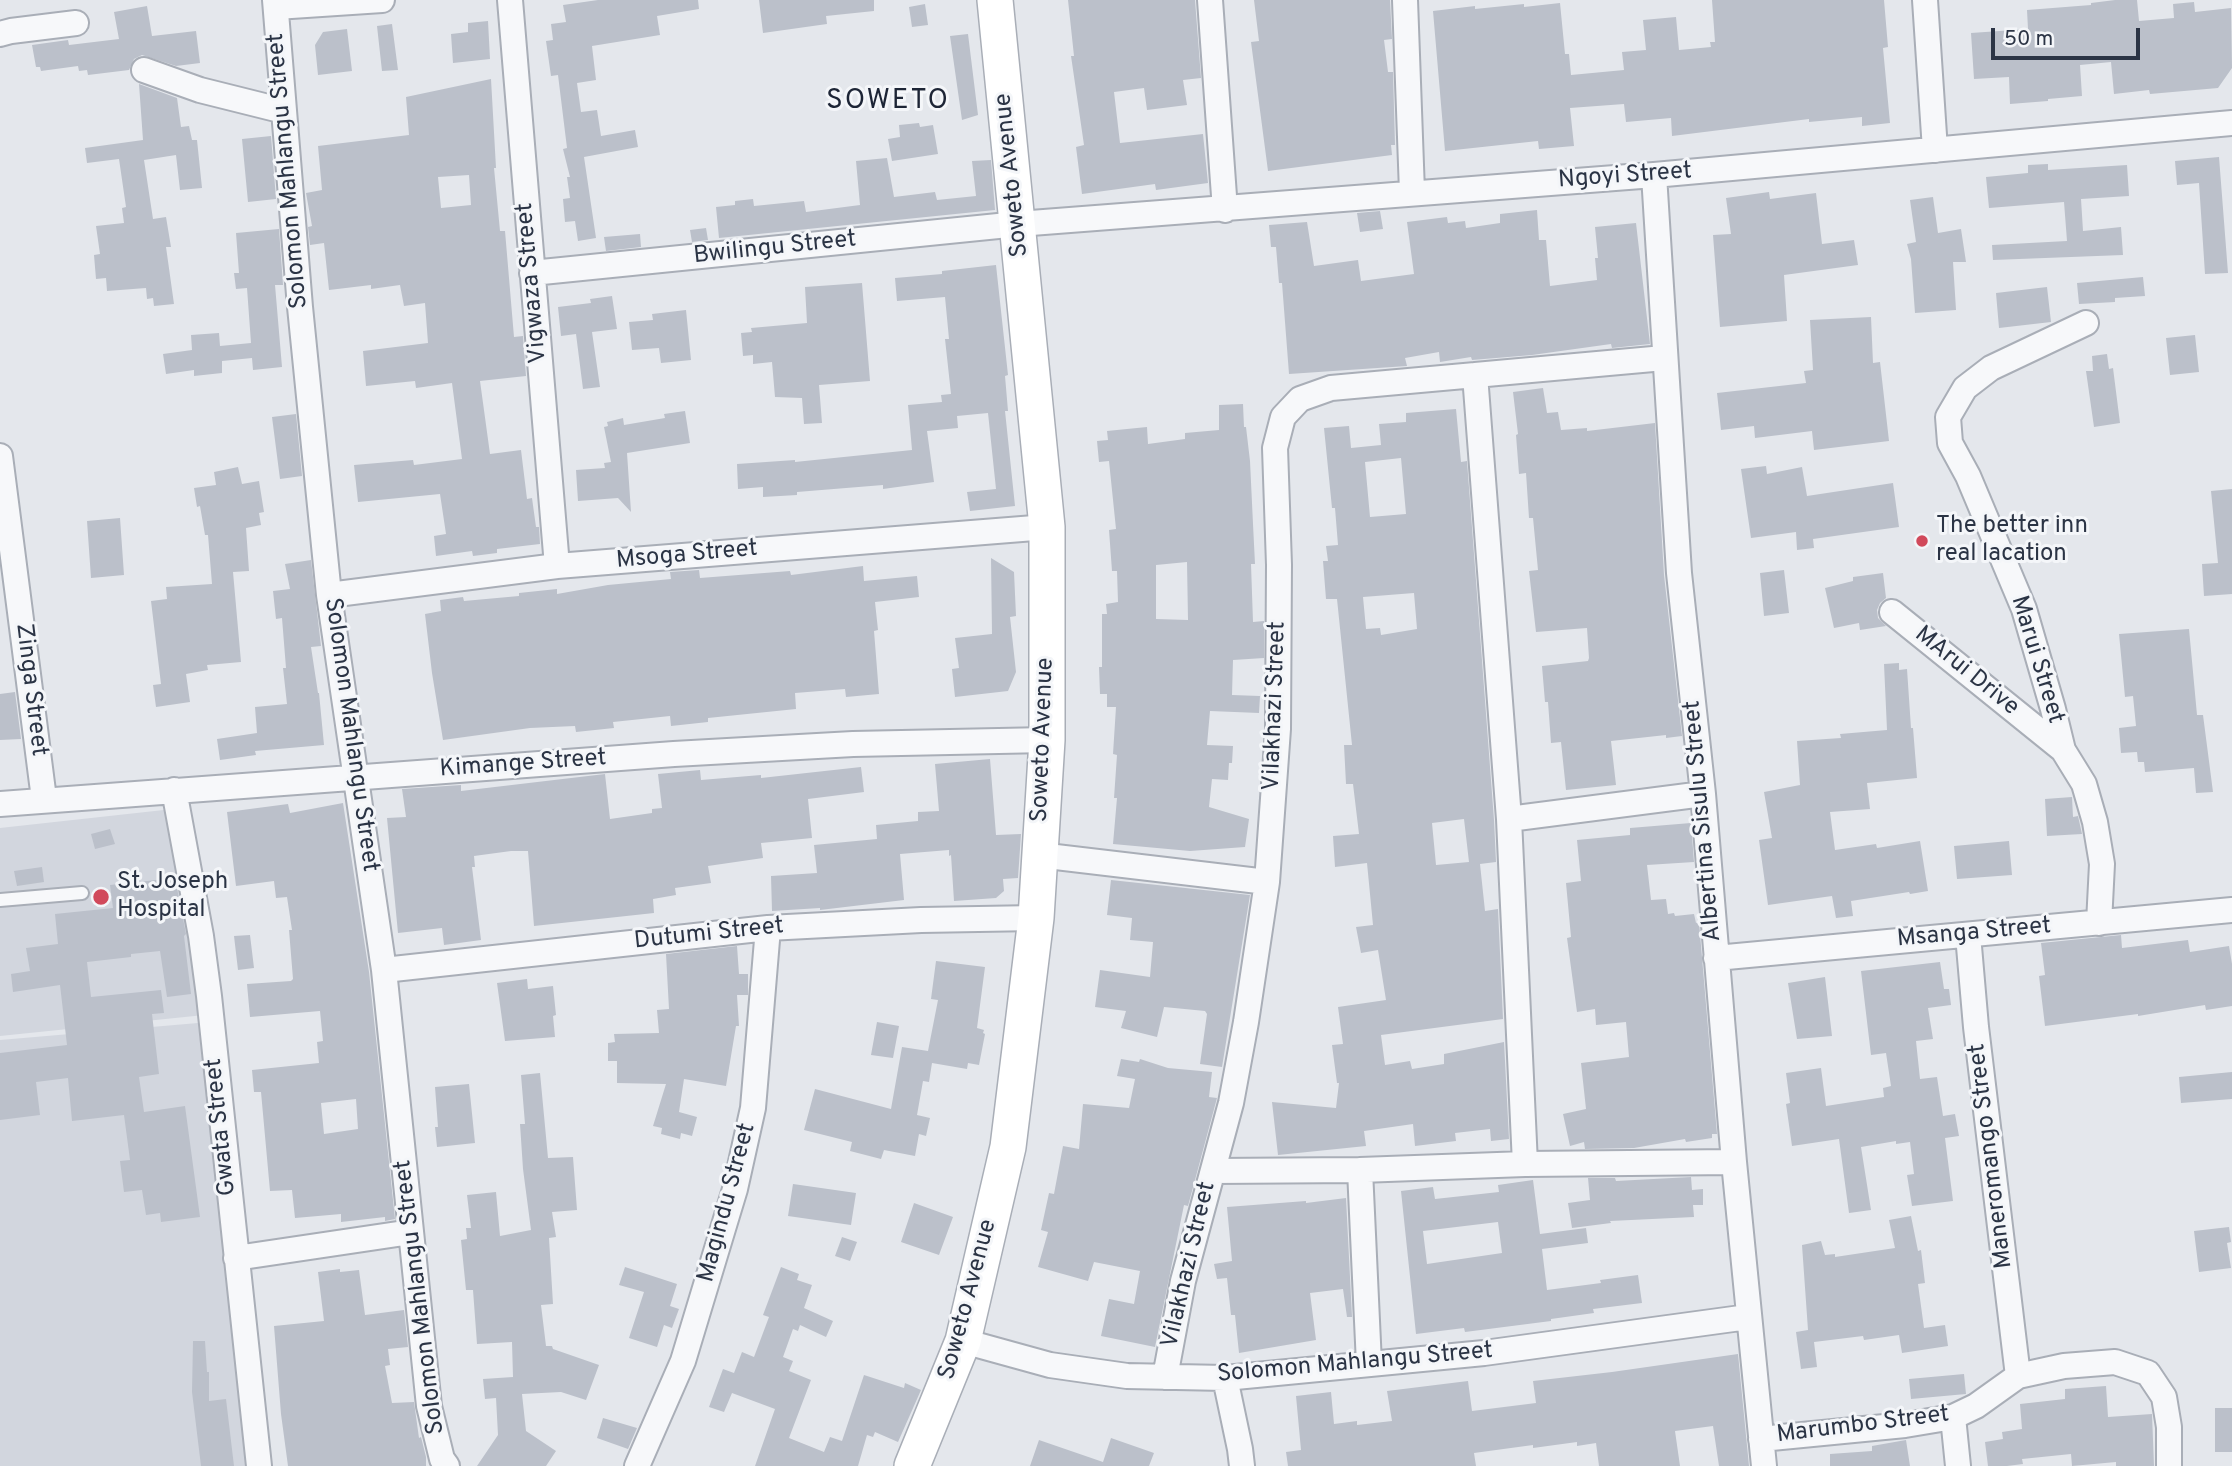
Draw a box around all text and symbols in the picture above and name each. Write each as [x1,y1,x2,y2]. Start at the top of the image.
scale bar [1994,14,2143,58]
text: 50 m [2004,26,2053,53]
street label: Solomon Mahlangu Street [263,32,315,310]
district label: SOWETO [827,85,949,119]
street label: Soweto Avenue [990,92,1036,258]
street label: Ngoyi Street [1557,158,1693,196]
street label: Vigwaza Street [512,201,554,365]
street label: Bwilingu Street [692,226,858,272]
place label: The better inn real lacation [1936,513,2088,569]
marker: The better inn real lacation [1914,533,1930,549]
street label: Msoga Street [615,535,759,577]
street label: Marui Street [2003,593,2069,727]
street label: Solomon Mahlangu Street [316,596,384,874]
street label: Vilakhazi Street [1259,621,1293,791]
street label: MArui Drive [1908,621,2024,723]
street label: Zinga Street [8,622,52,758]
street label: Soweto Avenue [1027,657,1061,823]
street label: Albertina Sisulu Street [1679,699,1729,943]
street label: Kimange Street [439,745,607,785]
place label: St. Joseph Hospital [117,869,228,925]
marker: St. Joseph Hospital [91,887,111,907]
street label: Dutumi Street [633,913,785,957]
street label: Msanga Street [1896,913,2052,955]
street label: Maneromango Street [1964,1042,2020,1270]
street label: Gwata Street [200,1057,244,1197]
street label: Magindu Street [693,1120,763,1286]
street label: Solomon Mahlangu Street [390,1158,452,1436]
street label: Vilakhazi Street [1157,1179,1223,1351]
street label: Soweto Avenue [934,1217,1004,1383]
street label: Solomon Mahlangu Street [1216,1338,1494,1390]
street label: Marumbo Street [1775,1401,1951,1451]

